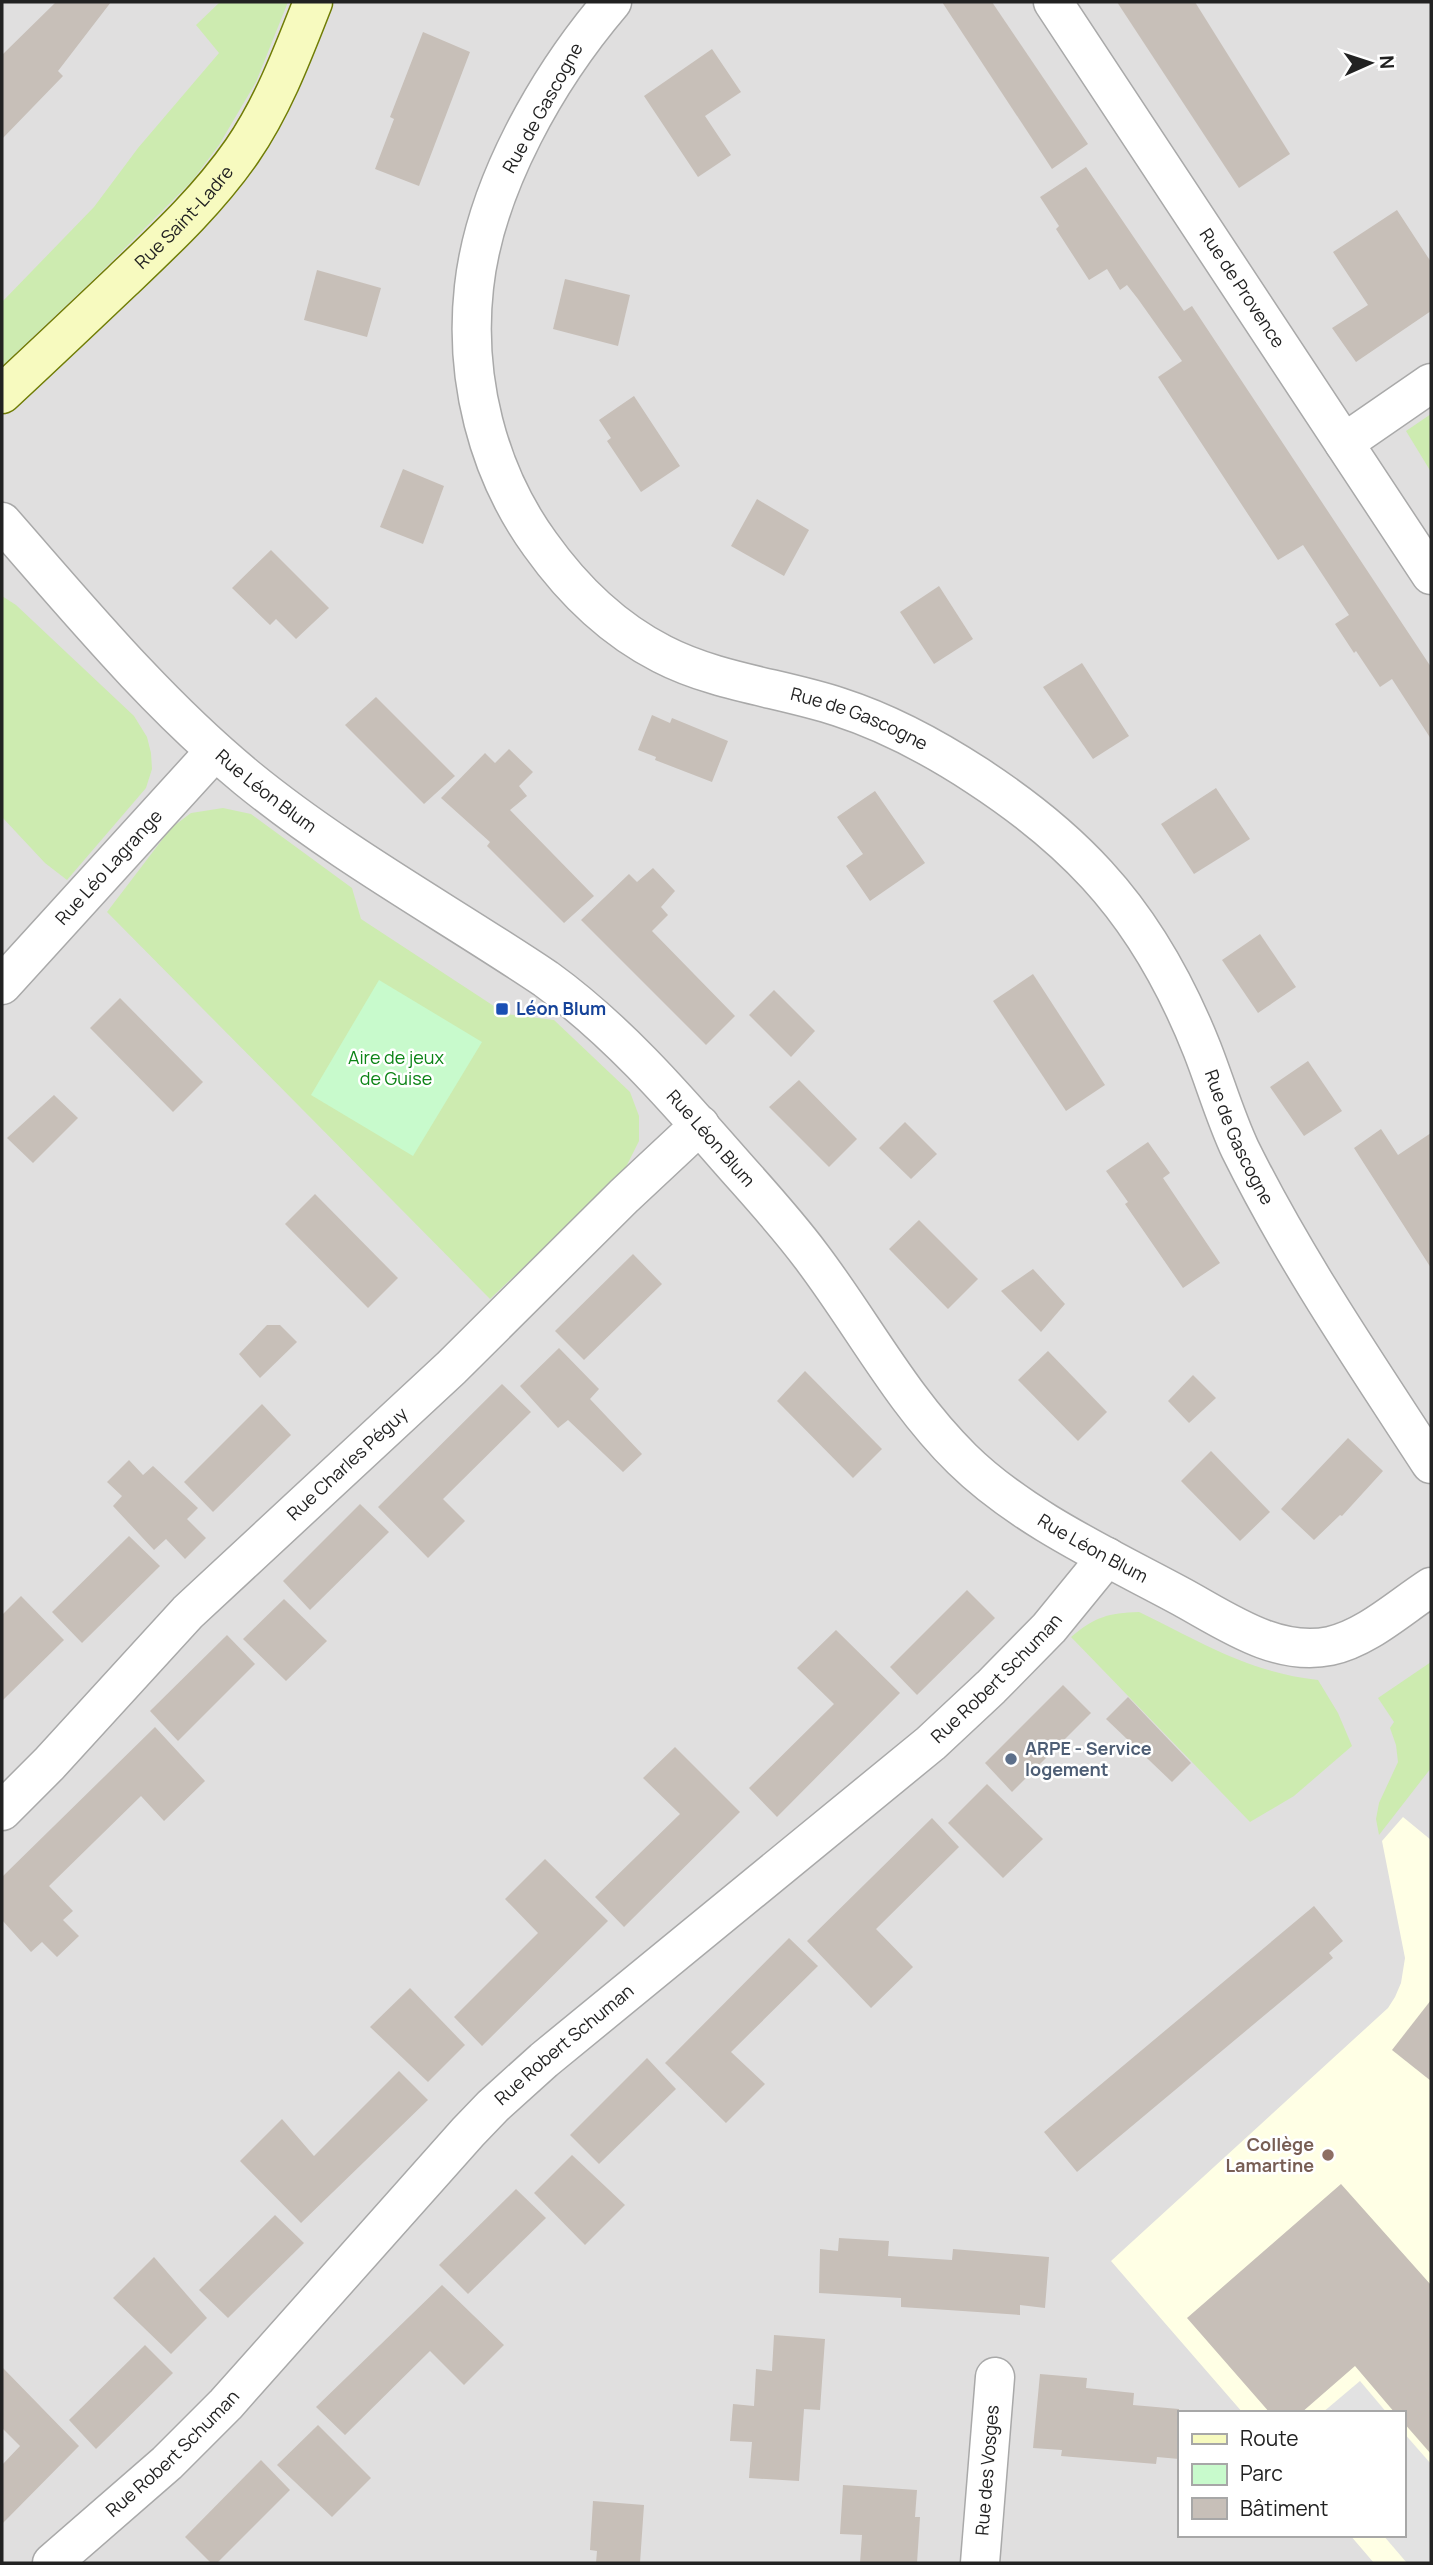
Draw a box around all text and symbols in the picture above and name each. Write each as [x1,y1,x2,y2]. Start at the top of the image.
north arrow [1335,28,1405,98]
street label: Rue de Gascogne [496,38,588,177]
text: N [1374,55,1400,70]
street label: Rue Saint-Ladre [129,160,238,274]
street label: Rue de Provence [1195,223,1291,352]
street label: Rue de Gascogne [788,681,932,755]
street label: Rue Léon Blum [211,744,322,838]
street label: Rue Léo Lagrange [50,804,167,930]
place label: Léon Blum [516,996,606,1020]
marker: Léon Blum [494,1001,510,1017]
park label: Aire de jeux de Guise [348,1045,445,1090]
street label: Rue de Gascogne [1200,1066,1280,1209]
street label: Rue Léon Blum [662,1084,761,1191]
street label: Rue Charles Péguy [281,1401,413,1525]
street label: Rue Léon Blum [1034,1508,1152,1588]
street label: Rue Robert Schuman [925,1608,1067,1748]
place label: ARPE - Service logement [1025,1736,1152,1781]
marker: ARPE - Service logement [1003,1751,1019,1767]
street label: Rue Robert Schuman [489,1978,638,2110]
place label: Collège Lamartine [1226,2132,1314,2177]
marker: Collège Lamartine [1320,2147,1336,2163]
street label: Rue Robert Schuman [100,2384,244,2522]
street label: Rue des Vosges [969,2404,1004,2536]
legend [1178,2411,1405,2537]
text: Route [1240,2424,1298,2452]
text: Parc [1240,2459,1283,2487]
text: Bâtiment [1240,2494,1328,2522]

